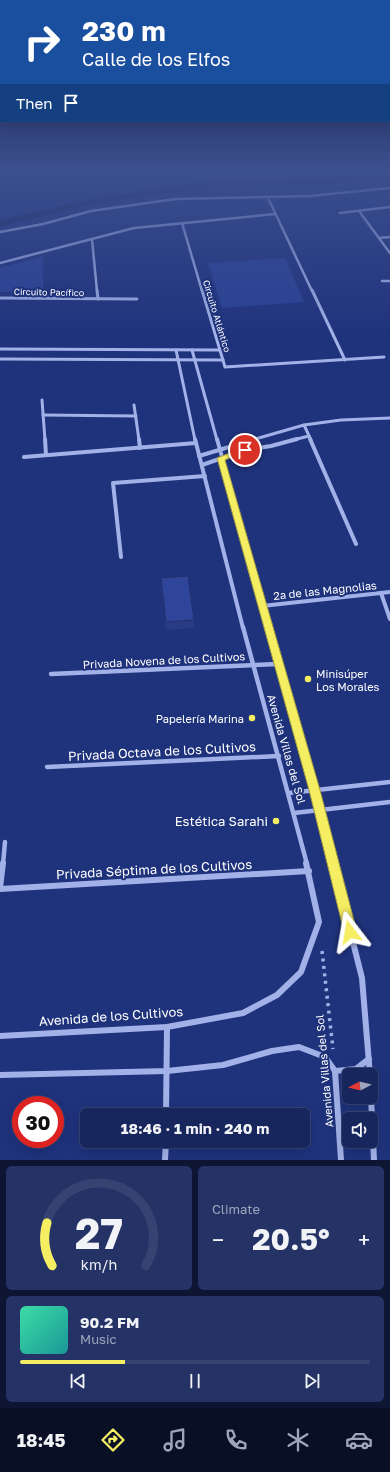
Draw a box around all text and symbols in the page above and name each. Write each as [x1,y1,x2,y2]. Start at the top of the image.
text: 230 m [82,14,166,47]
icon: right [16,16,68,68]
text: Calle de los Elfos [82,48,230,70]
icon: arrive [60,92,82,114]
text: Then [16,94,52,112]
street label: Circuito Atlántico [201,279,233,353]
street label: Circuito Pacífico [14,286,84,298]
pin [228,433,262,467]
icon: arrive [234,439,256,461]
street label: 2a de las Magnolias [273,578,377,602]
street label: Privada Novena de los Cultivos [82,649,246,671]
place label: Minisúper Los Morales [316,667,380,693]
marker: Minisúper Los Morales [303,674,313,684]
street label: Avenida Villas del Sol [265,693,309,806]
place label: Papelería Marina [156,712,244,725]
marker: Papelería Marina [247,713,257,723]
street label: Privada Octava de los Cultivos [68,738,256,764]
place label: Estética Sarahi [175,813,268,829]
marker: Estética Sarahi [271,816,281,826]
street label: Privada Séptima de los Cultivos [56,856,253,882]
position arrow [329,911,371,953]
street label: Avenida de los Cultivos [38,1003,184,1029]
street label: Avenida Villas del Sol [313,1014,335,1128]
north arrow [342,1068,378,1104]
map controls [342,1068,378,1148]
speed limit sign: 30 [12,1096,64,1148]
button: sound [342,1112,378,1148]
text: 18:46 · 1 min · 240 m [121,1119,269,1137]
text: Climate [212,1201,260,1217]
text: 27 [75,1208,123,1258]
text: 20.5° [252,1221,330,1257]
text: − [212,1226,224,1253]
text: + [358,1226,370,1253]
text: km/h [81,1256,117,1273]
text: 90.2 FM [80,1313,139,1331]
text: Music [80,1331,117,1347]
icon: previous [67,1370,89,1392]
icon: pause [184,1370,206,1392]
icon: next [301,1370,323,1392]
icon: directions [99,1426,127,1454]
icon: music [161,1426,189,1454]
icon: phone [222,1426,250,1454]
icon: climate [284,1426,312,1454]
icon: car [345,1426,373,1454]
text: 18:45 [17,1429,66,1451]

